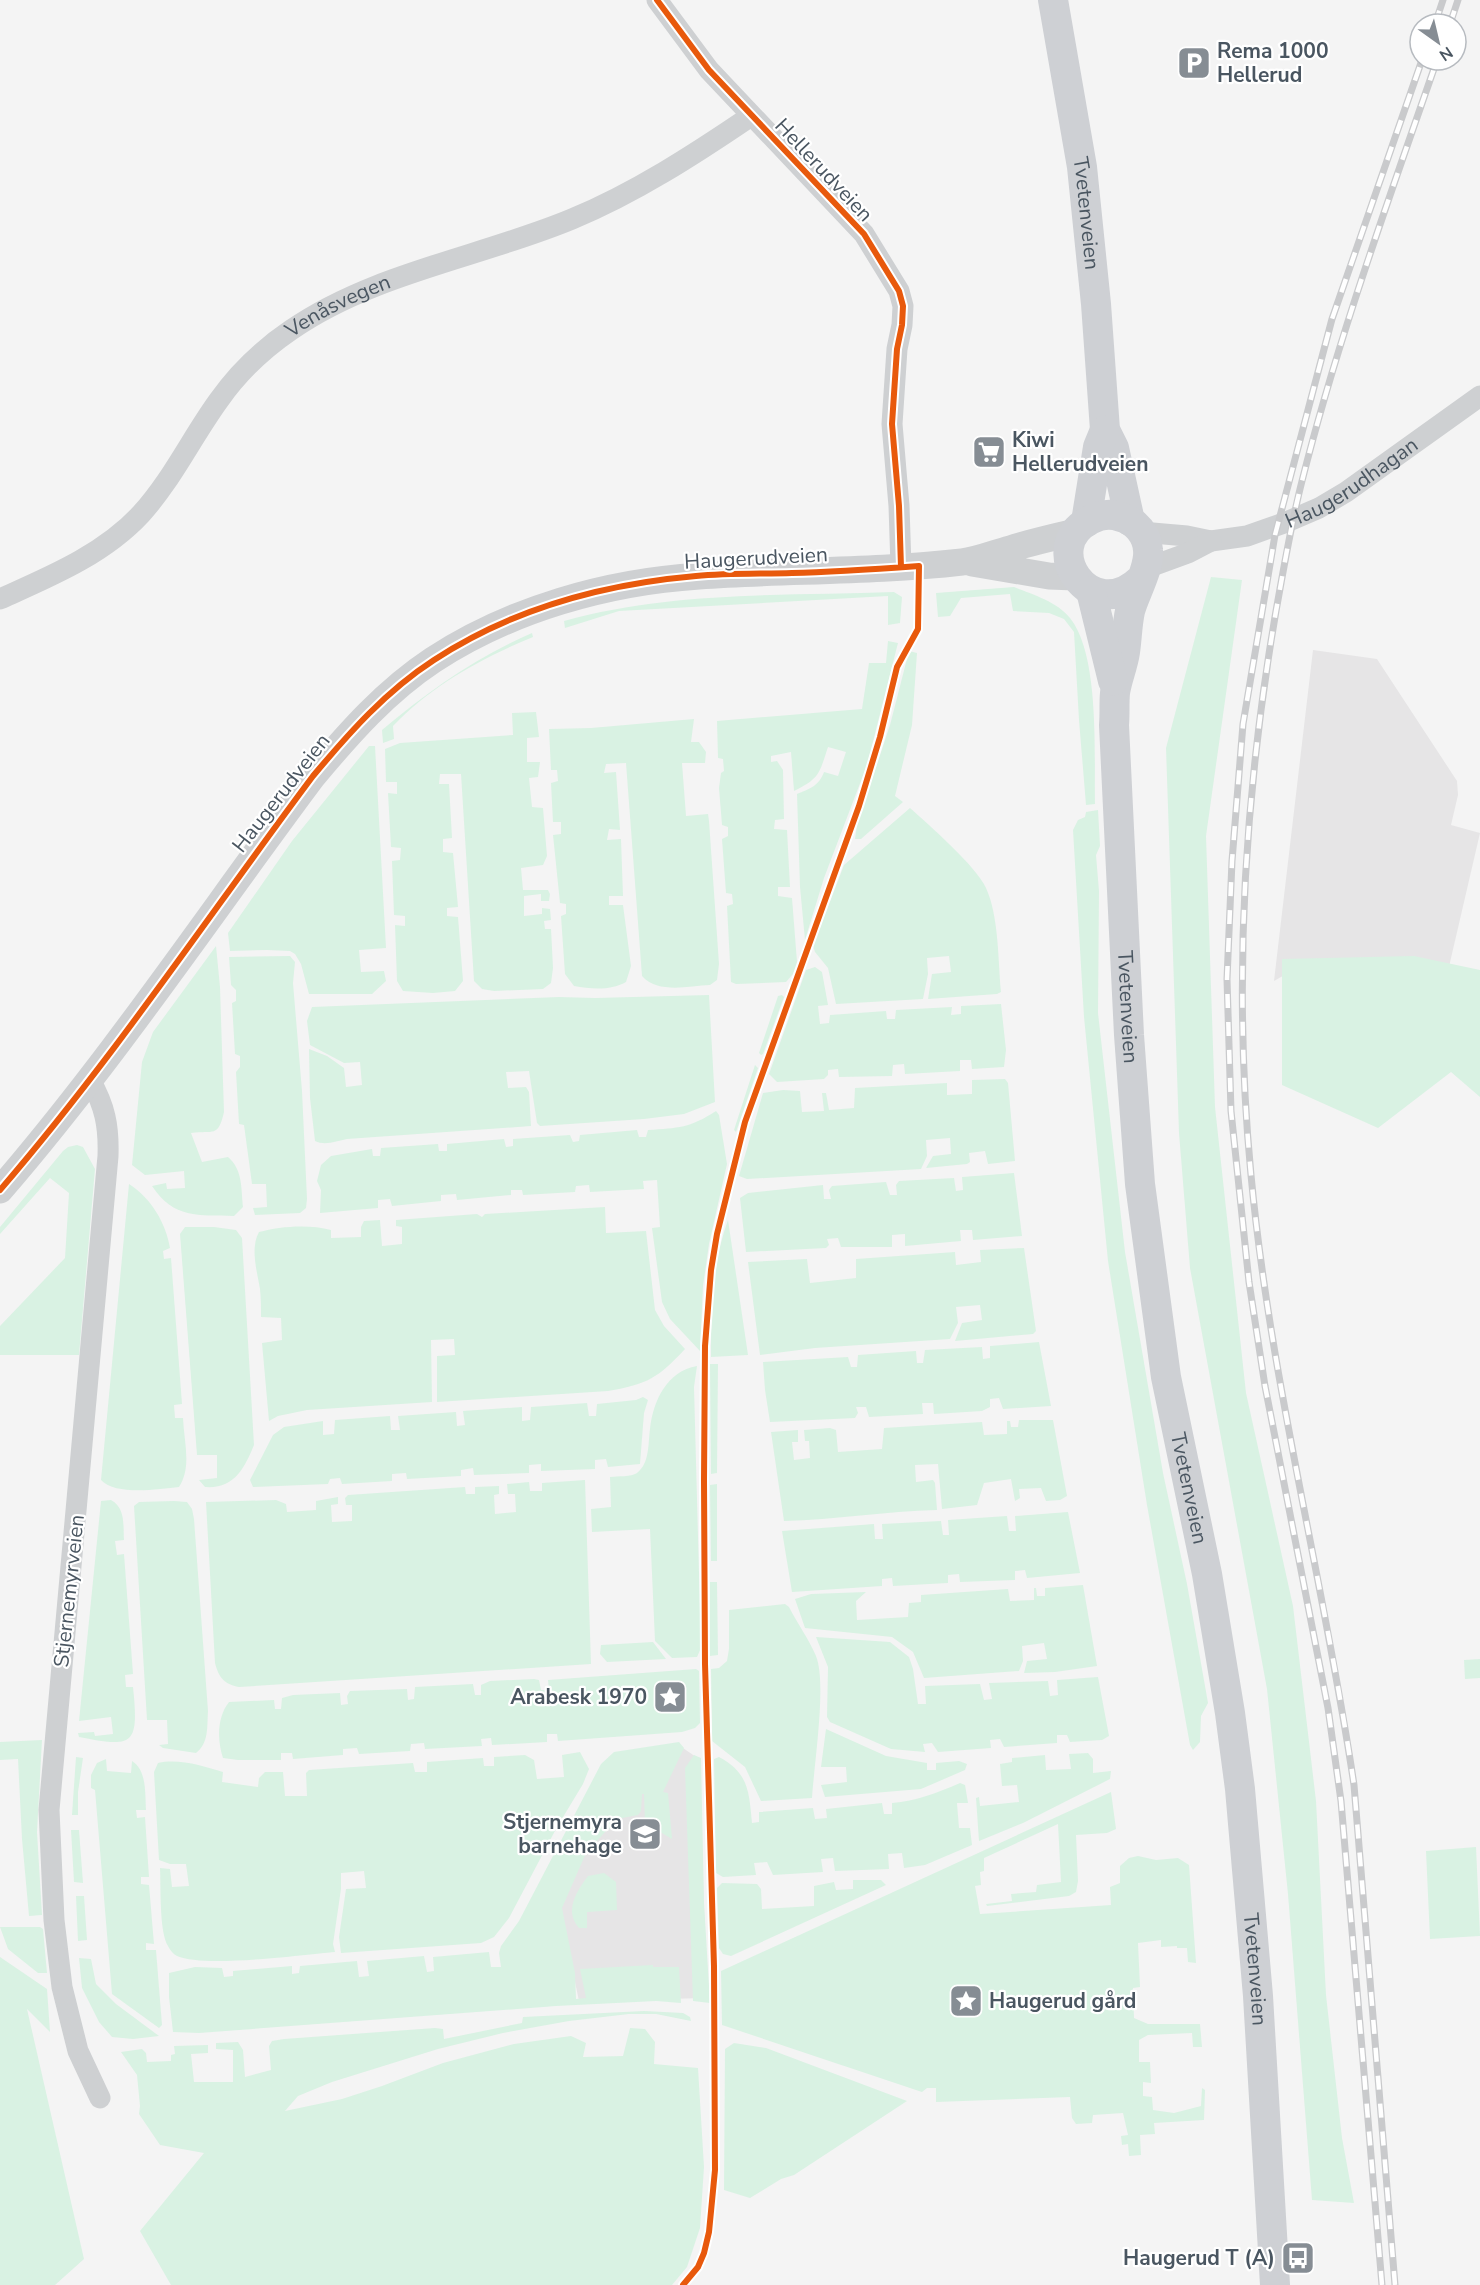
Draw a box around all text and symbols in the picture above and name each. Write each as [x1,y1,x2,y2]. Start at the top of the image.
north arrow [1408,12,1468,72]
place label: Rema 1000 Hellerud [1217,37,1329,89]
text: N [1435,41,1457,66]
parking icon: Rema 1000 Hellerud [1176,45,1212,81]
street label: Hellerudveien [769,112,879,228]
street label: Tvetenveien [1066,155,1106,271]
street label: Venåsvegen [279,268,394,345]
place label: Kiwi Hellerudveien [1012,426,1149,478]
street label: Haugerudhagan [1281,431,1424,535]
supermarket icon: Kiwi Hellerudveien [971,434,1007,470]
street label: Haugerudveien [684,540,828,576]
street label: Haugerudveien [226,728,336,858]
street label: Tvetenveien [1111,950,1145,1064]
street label: Tvetenveien [1164,1430,1214,1547]
street label: Stjernemyrveien [47,1513,91,1669]
place icon: Arabesk 1970 [652,1679,688,1715]
place label: Arabesk 1970 [510,1683,647,1711]
place label: Stjernemyra barnehage [503,1808,622,1860]
school or university icon: Stjernemyra barnehage [627,1816,663,1852]
street label: Tvetenveien [1237,1912,1274,2027]
place icon: Haugerud gård [948,1983,984,2019]
place label: Haugerud gård [989,1987,1136,2015]
bus stop icon: Haugerud T (A) [1280,2240,1316,2276]
place label: Haugerud T (A) [1123,2244,1275,2272]

